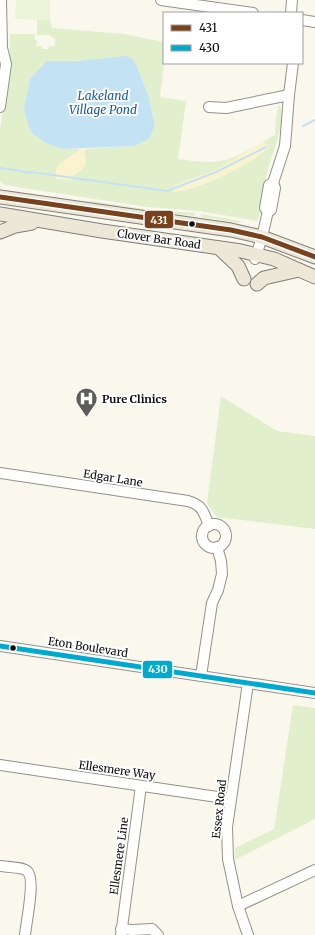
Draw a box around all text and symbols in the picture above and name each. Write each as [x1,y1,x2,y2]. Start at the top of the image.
legend [163,12,303,64]
text: 431 [199,20,218,35]
text: 430 [199,40,220,55]
water label: Lakeland Village Pond [69,88,137,117]
line badge: 431 [144,210,174,229]
text: 431 [150,213,168,227]
unlabelled marker [187,219,197,229]
street label: Clover Bar Road [116,226,202,252]
hospital icon: Pure Clinics [74,386,100,419]
place label: Pure Clinics [102,392,167,406]
street label: Edgar Lane [82,466,144,490]
street label: Eton Boulevard [47,634,129,660]
unlabelled marker [8,643,18,653]
line badge: 430 [142,660,173,679]
text: 430 [148,662,168,676]
street label: Ellesmere Way [78,758,157,782]
street label: Essex Road [209,778,229,839]
street label: Ellesmere Line [107,816,131,896]

